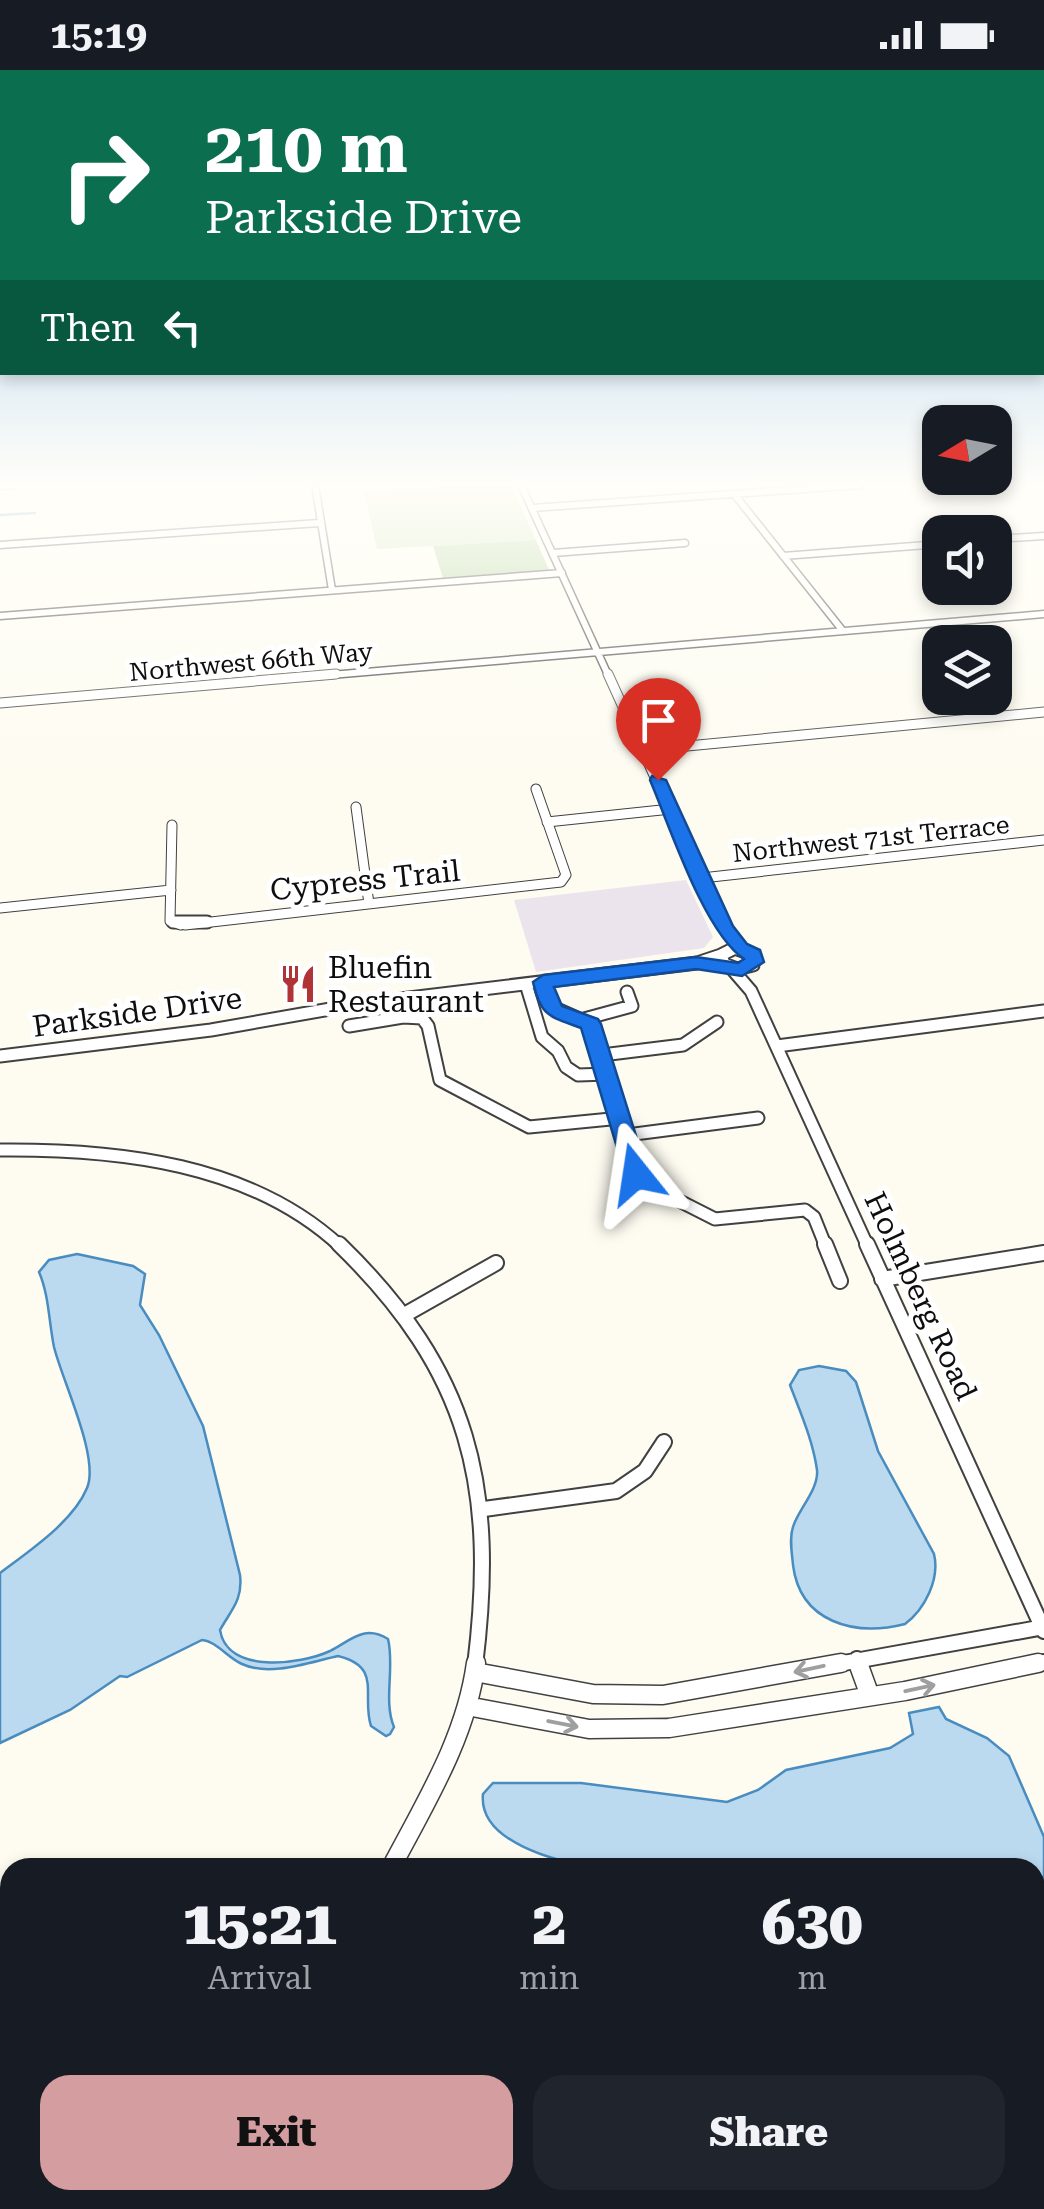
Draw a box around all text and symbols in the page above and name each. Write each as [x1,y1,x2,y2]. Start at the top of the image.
text: 15:19 [50,13,147,57]
text: 210 m [205,107,408,189]
icon: right [40,110,170,240]
text: Parkside Drive [205,191,522,244]
icon: left [155,300,210,355]
text: Then [40,306,135,350]
north arrow [922,405,1012,495]
map controls [922,405,1012,715]
button: sound [922,515,1012,605]
button: layers [922,625,1012,715]
street label: Northwest 66th Way [128,637,374,687]
pin [616,678,701,781]
icon: arrive [631,693,686,748]
street label: Northwest 71st Terrace [731,810,1011,868]
street label: Cypress Trail [268,853,462,907]
place label: Bluefin Restaurant [328,950,484,1019]
restaurant icon: Bluefin Restaurant [277,963,319,1005]
street label: Parkside Drive [30,980,244,1044]
position arrow [584,1122,688,1226]
street label: Holmberg Road [858,1186,984,1406]
one-way arrow [794,1661,826,1680]
one-way arrow [903,1678,935,1696]
one-way arrow [546,1715,579,1734]
text: 15:21 [182,1888,337,1959]
text: 2 [532,1888,566,1959]
text: 630 [762,1888,863,1959]
text: Arrival [208,1959,312,1997]
text: min [519,1959,579,1997]
text: m [798,1959,827,1997]
button: Exit [40,2075,513,2190]
button: Share [533,2075,1005,2190]

